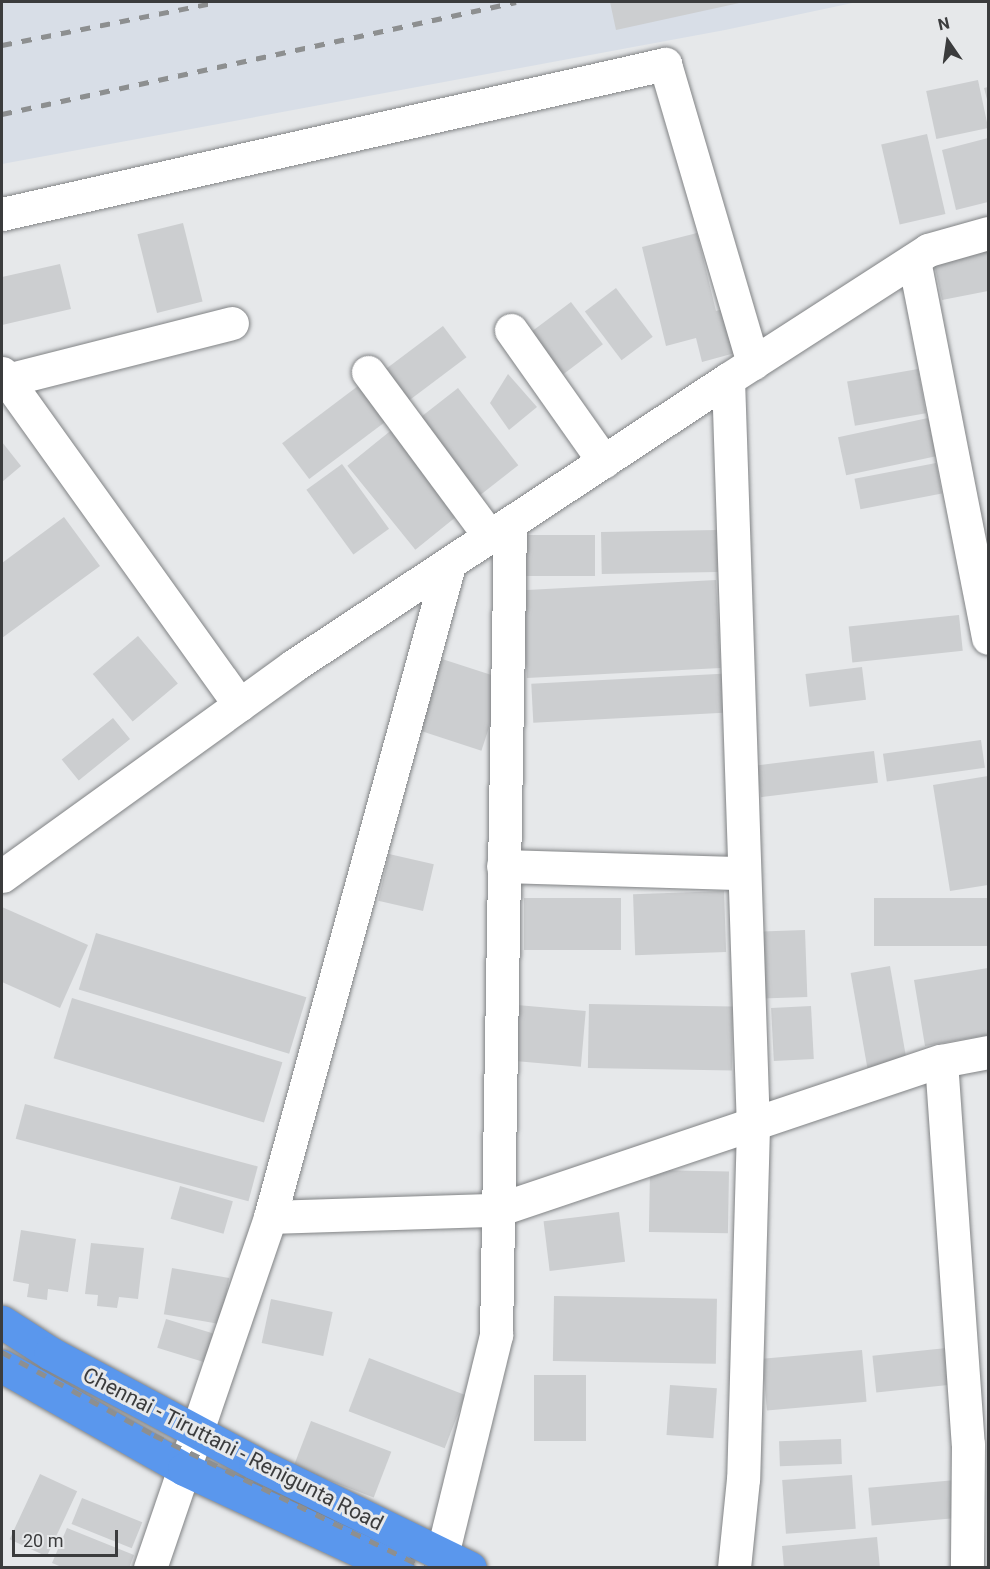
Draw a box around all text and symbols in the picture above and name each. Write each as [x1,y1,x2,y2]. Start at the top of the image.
north arrow [918,12,978,72]
text: N [936,13,951,35]
street label: Chennai - Tiruttani - Renigunta Road [78,1362,388,1536]
scale bar [15,1518,122,1556]
text: 20 m [23,1530,63,1551]

